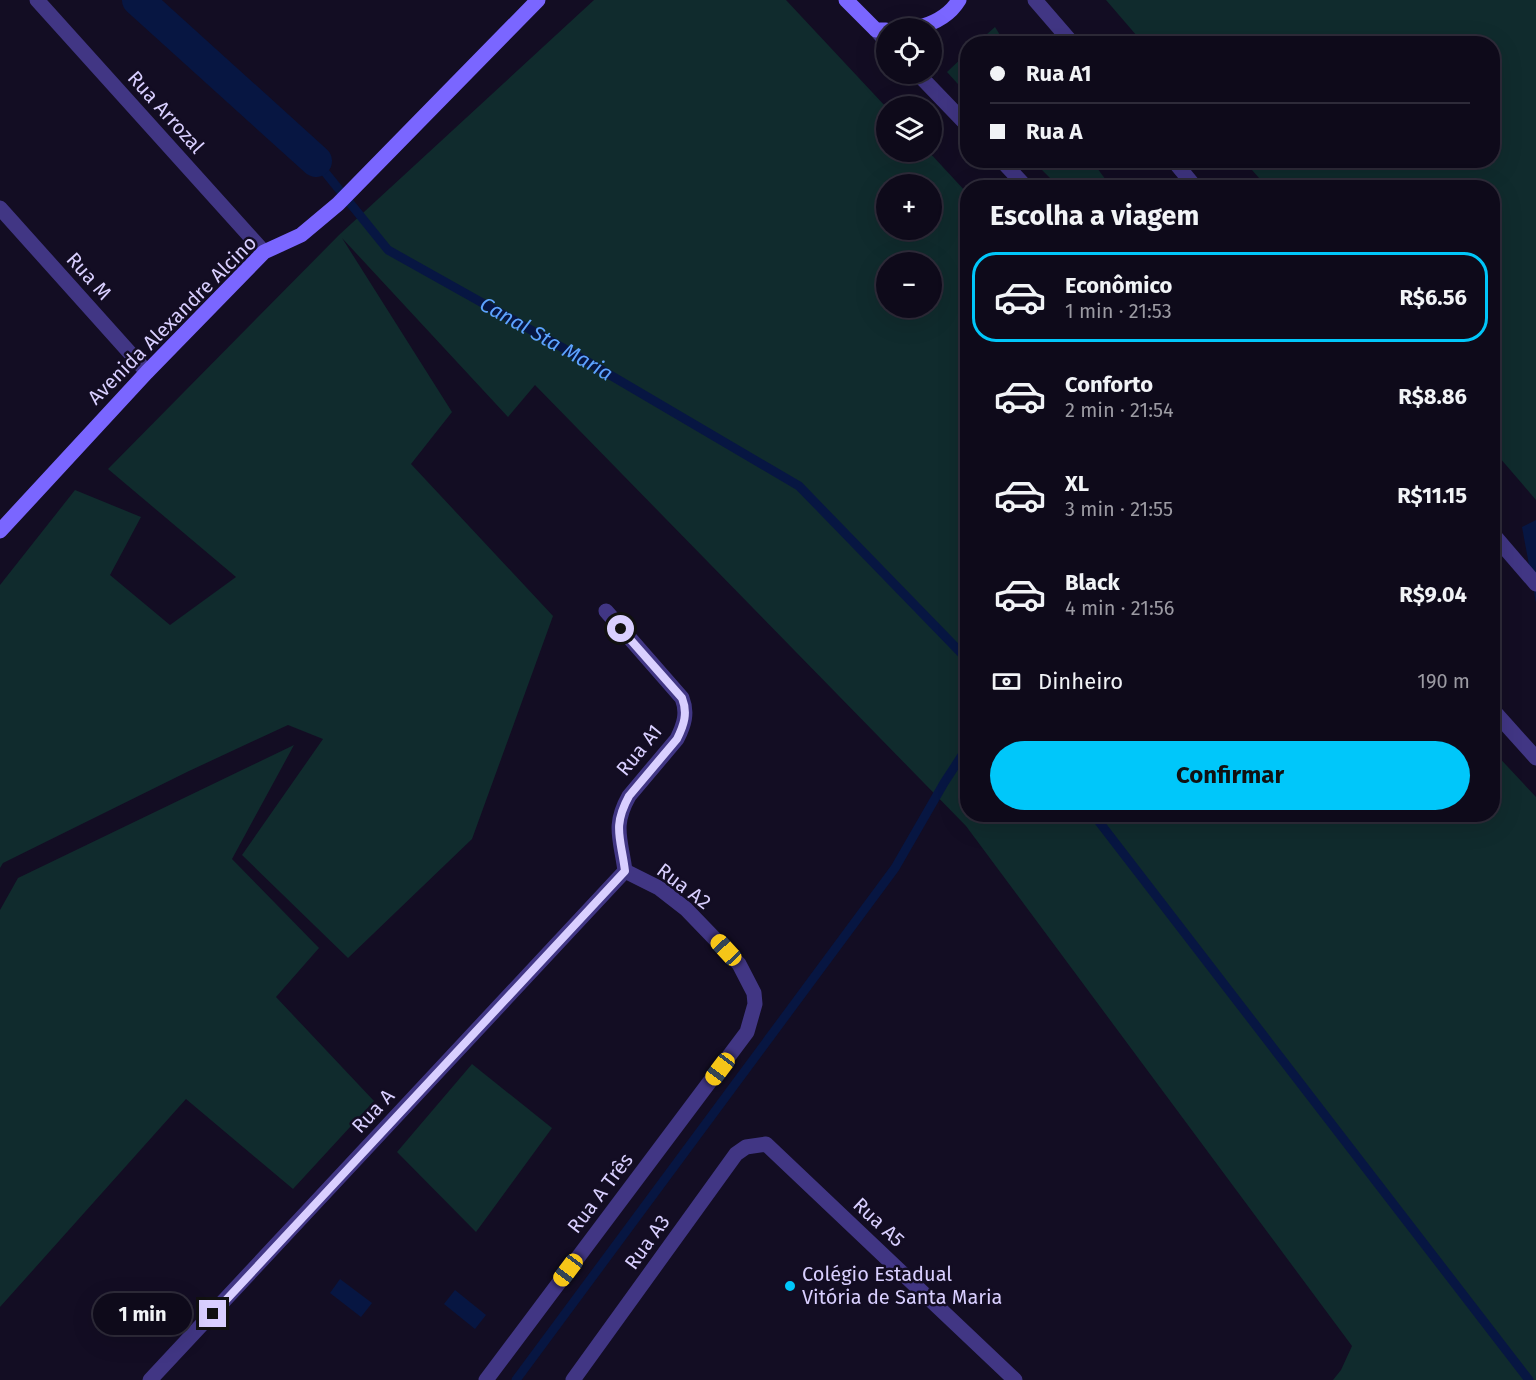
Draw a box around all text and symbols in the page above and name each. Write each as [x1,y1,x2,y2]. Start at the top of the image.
map controls [876,18,942,318]
button: locate [876,18,942,84]
text: Rua A1 [1026,60,1092,87]
street label: Rua Arrozal [123,66,209,158]
button: layers [876,96,942,162]
text: Rua A [1026,118,1082,145]
button: + [876,174,942,240]
text: Escolha a viagem [990,200,1199,232]
street label: Avenida Alexandre Alcino [83,231,261,409]
street label: Rua M [62,247,116,305]
button: − [876,252,942,318]
icon: car [993,270,1047,324]
text: Econômico [1065,272,1172,299]
text: R$6.56 [1399,284,1467,311]
water label: Canal Sta Maria [475,291,618,387]
text: 1 min · 21:53 [1065,299,1172,323]
icon: car [993,369,1047,423]
text: Conforto [1065,371,1153,398]
text: R$8.86 [1398,383,1467,410]
text: 2 min · 21:54 [1065,398,1174,422]
icon: car [993,468,1047,522]
text: XL [1065,470,1089,497]
text: R$11.15 [1397,482,1467,509]
text: 3 min · 21:55 [1065,497,1173,521]
icon: car [993,567,1047,621]
text: Black [1065,569,1120,596]
text: R$9.04 [1399,581,1467,608]
text: 4 min · 21:56 [1065,596,1174,620]
route start [607,615,634,642]
icon: cash [990,665,1023,698]
text: Dinheiro [1038,668,1123,695]
text: 190 m [1417,669,1470,693]
street label: Rua A1 [611,720,667,780]
button: Confirmar [990,741,1470,810]
street label: Rua A2 [652,858,716,914]
car [707,931,745,969]
car [702,1049,738,1089]
street label: Rua A [347,1084,400,1138]
street label: Rua A Três [562,1148,638,1238]
street label: Rua A5 [848,1192,910,1252]
street label: Rua A3 [619,1210,675,1274]
car [550,1250,586,1290]
place label: Colégio Estadual Vitória de Santa Maria [802,1262,1003,1309]
marker: Colégio Estadual Vitória de Santa Maria [783,1279,797,1293]
callout: 1 min [93,1293,192,1335]
route end [199,1300,226,1327]
text: 1 min [118,1302,167,1326]

